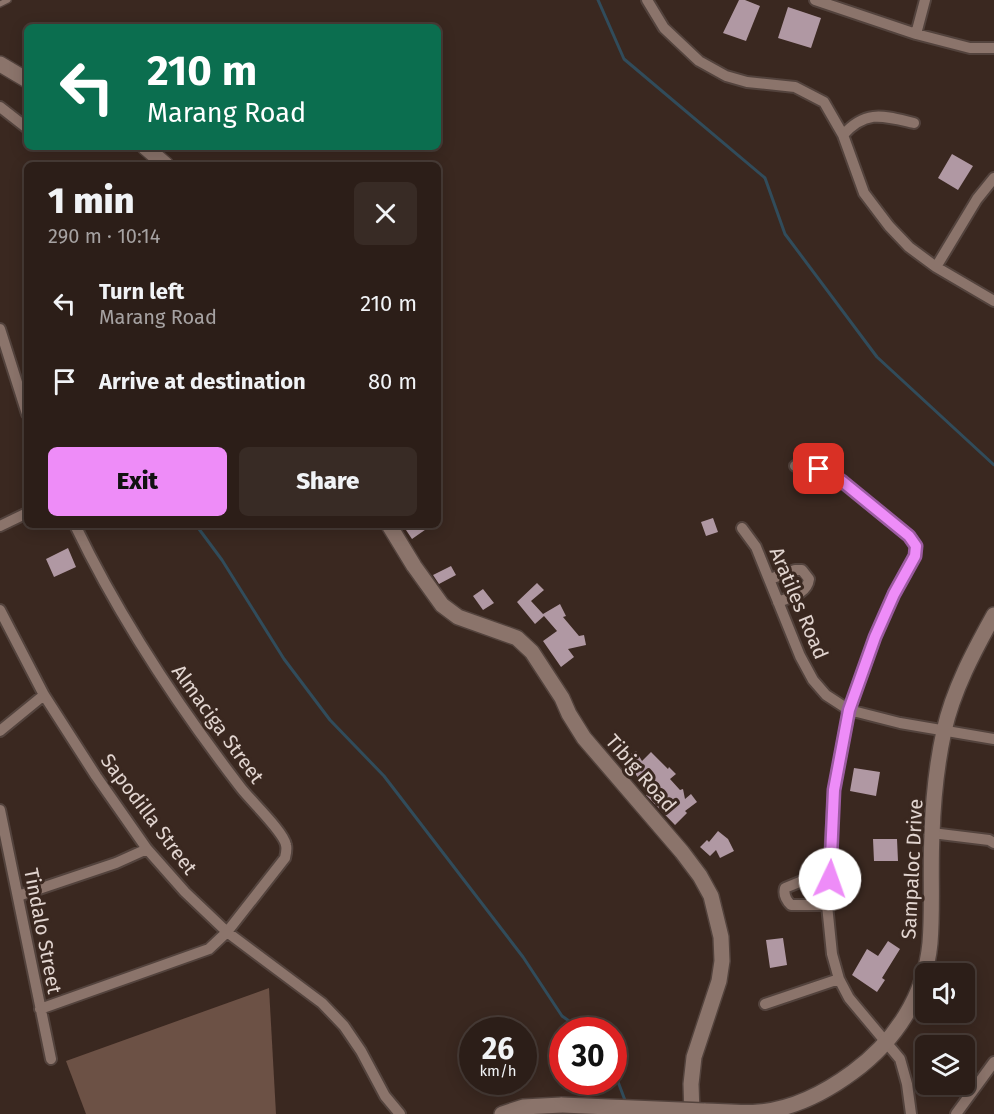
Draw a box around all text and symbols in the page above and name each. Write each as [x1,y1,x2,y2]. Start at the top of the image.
text: 210 m [147,46,257,96]
icon: left [48,48,126,126]
text: Marang Road [147,97,306,129]
text: 1 min [48,179,134,223]
button: close [354,182,417,245]
text: 290 m · 10:14 [48,224,160,248]
text: Turn left [99,278,184,305]
icon: left [48,287,81,320]
text: 210 m [360,290,417,317]
text: Marang Road [99,305,217,329]
icon: arrive [48,365,81,398]
text: Arrive at destination [99,368,306,395]
text: 80 m [368,368,417,395]
pin [793,443,844,494]
button: Exit [48,447,227,516]
button: Share [239,447,417,516]
icon: arrive [802,452,835,485]
street label: Aratiles Road [765,543,833,663]
street label: Almaciga Street [167,660,270,789]
street label: Tibig Road [601,729,681,817]
street label: Sapodilla Street [96,749,203,880]
street label: Sampaloc Drive [896,798,928,940]
position arrow [798,847,862,911]
street label: Tindalo Street [19,866,67,997]
map controls [915,963,975,1095]
button: sound [915,963,975,1023]
speed limit sign: 30 [549,1017,627,1095]
text: 26 [482,1031,514,1067]
button: layers [915,1035,975,1095]
text: km/h [479,1062,517,1080]

